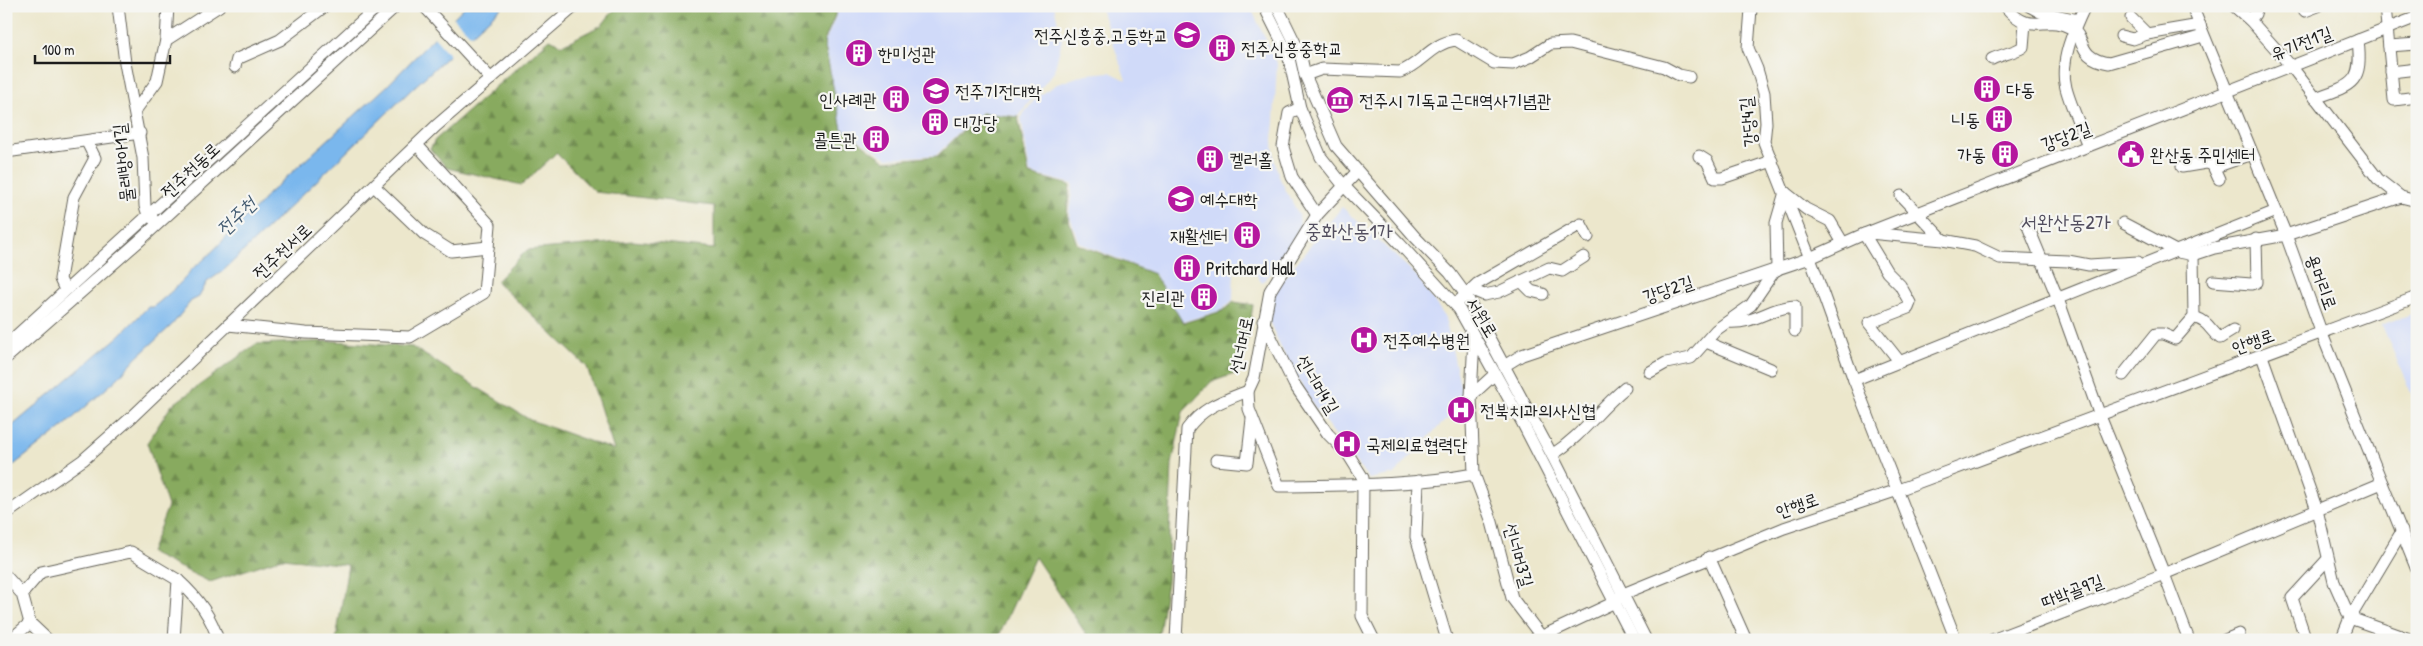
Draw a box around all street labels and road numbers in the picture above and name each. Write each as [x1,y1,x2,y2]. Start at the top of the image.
street label: 유기전1길 [2266,20,2336,66]
street label: 강당4길 [1733,95,1763,148]
street label: 강당2길 [2037,115,2095,157]
street label: 물레방아1길 [106,122,140,204]
street label: 전주천동로 [155,136,225,204]
street label: 전주천서로 [247,217,317,285]
street label: 용머리로 [2300,251,2344,313]
street label: 강당2길 [1639,269,1697,309]
street label: 서원로 [1460,292,1504,342]
street label: 선너머로 [1223,314,1259,376]
street label: 안행로 [2228,322,2278,360]
street label: 선너머4길 [1291,350,1346,419]
street label: 안행로 [1772,486,1822,524]
street label: 선너머3길 [1498,520,1540,591]
street label: 따박골9길 [2037,568,2107,614]

